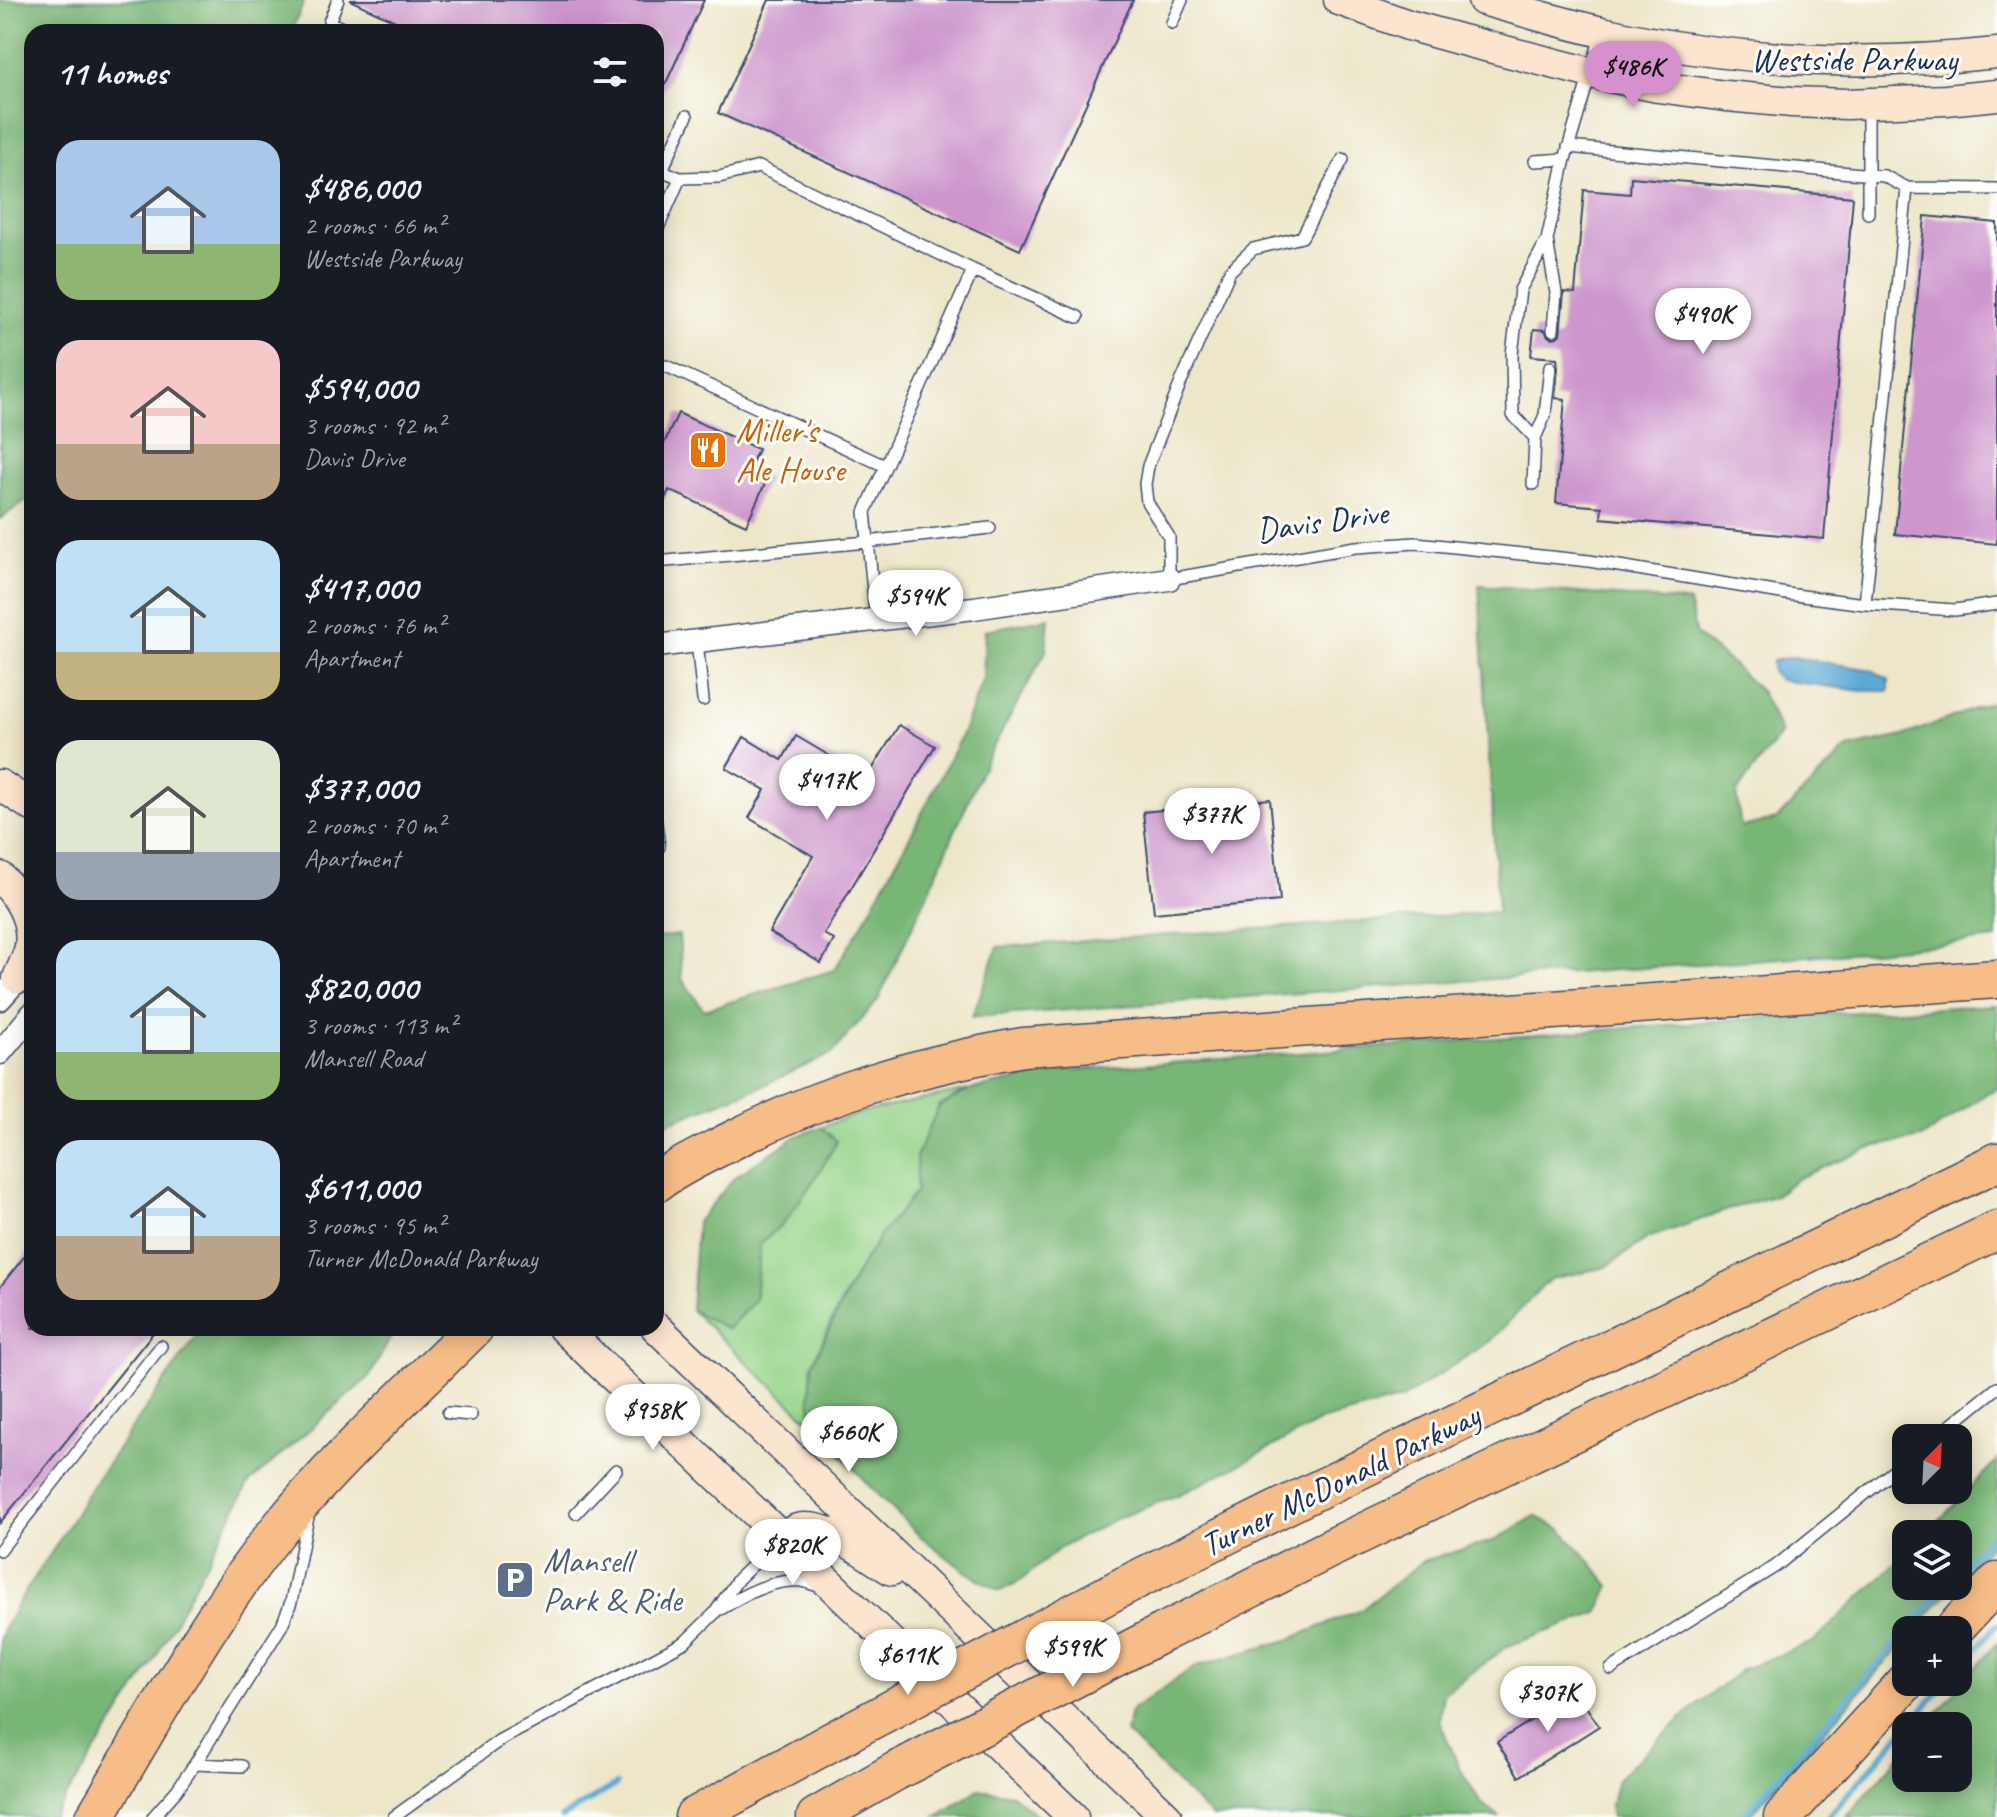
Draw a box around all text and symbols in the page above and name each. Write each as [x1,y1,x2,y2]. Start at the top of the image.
street label: Westside Parkway [1751,38,1959,81]
pin: $486K [1577,41,1689,109]
icon: filters [588,50,632,94]
text: $486K [1603,50,1663,83]
text: 11 homes [56,51,167,94]
text: $486,000 [304,166,419,209]
icon: home [120,172,216,268]
text: 2 rooms · 66 m² [304,209,445,242]
text: Westside Parkway [304,242,462,275]
pin: $490K [1647,288,1759,356]
text: $490K [1673,297,1733,330]
text: $594,000 [304,366,417,409]
icon: home [120,372,216,468]
text: 3 rooms · 92 m² [304,409,445,442]
place label: Miller's Ale House [736,409,847,491]
restaurant icon: Miller's Ale House [687,429,729,471]
text: Davis Drive [304,442,405,475]
street label: Davis Drive [1254,490,1393,551]
text: $417,000 [304,566,418,609]
pin: $594K [860,570,972,638]
icon: home [120,572,216,668]
text: $594K [886,579,946,612]
text: 2 rooms · 76 m² [304,609,445,642]
text: Apartment [304,642,400,675]
pin: $417K [771,754,883,822]
text: $417K [797,763,857,796]
text: $377,000 [304,766,418,809]
icon: home [120,772,216,868]
pin: $377K [1156,788,1268,856]
text: $377K [1182,797,1242,830]
text: 2 rooms · 70 m² [304,809,445,842]
text: Apartment [304,842,400,875]
text: $820,000 [304,966,418,1009]
icon: home [120,972,216,1068]
text: 3 rooms · 113 m² [304,1009,456,1042]
text: Mansell Road [304,1042,423,1075]
text: $611,000 [304,1166,419,1209]
icon: home [120,1172,216,1268]
text: 3 rooms · 95 m² [304,1209,445,1242]
text: Turner McDonald Parkway [304,1242,537,1275]
pin: $958K [597,1384,709,1452]
text: $958K [623,1393,683,1426]
street label: Turner McDonald Parkway [1193,1393,1489,1566]
pin: $660K [793,1406,905,1474]
text: $660K [818,1415,880,1448]
north arrow [1892,1424,1972,1504]
map controls [1892,1424,1972,1792]
pin: $820K [737,1519,849,1587]
button: layers [1892,1520,1972,1600]
text: $820K [763,1528,823,1561]
place label: Mansell Park & Ride [543,1539,684,1621]
parking icon: Mansell Park & Ride [494,1559,536,1601]
button: + [1892,1616,1972,1696]
pin: $599K [1017,1621,1129,1689]
pin: $611K [852,1629,964,1697]
text: $599K [1044,1630,1102,1663]
text: $611K [878,1638,938,1671]
pin: $307K [1492,1666,1604,1734]
text: $307K [1518,1675,1578,1708]
button: − [1892,1712,1972,1792]

